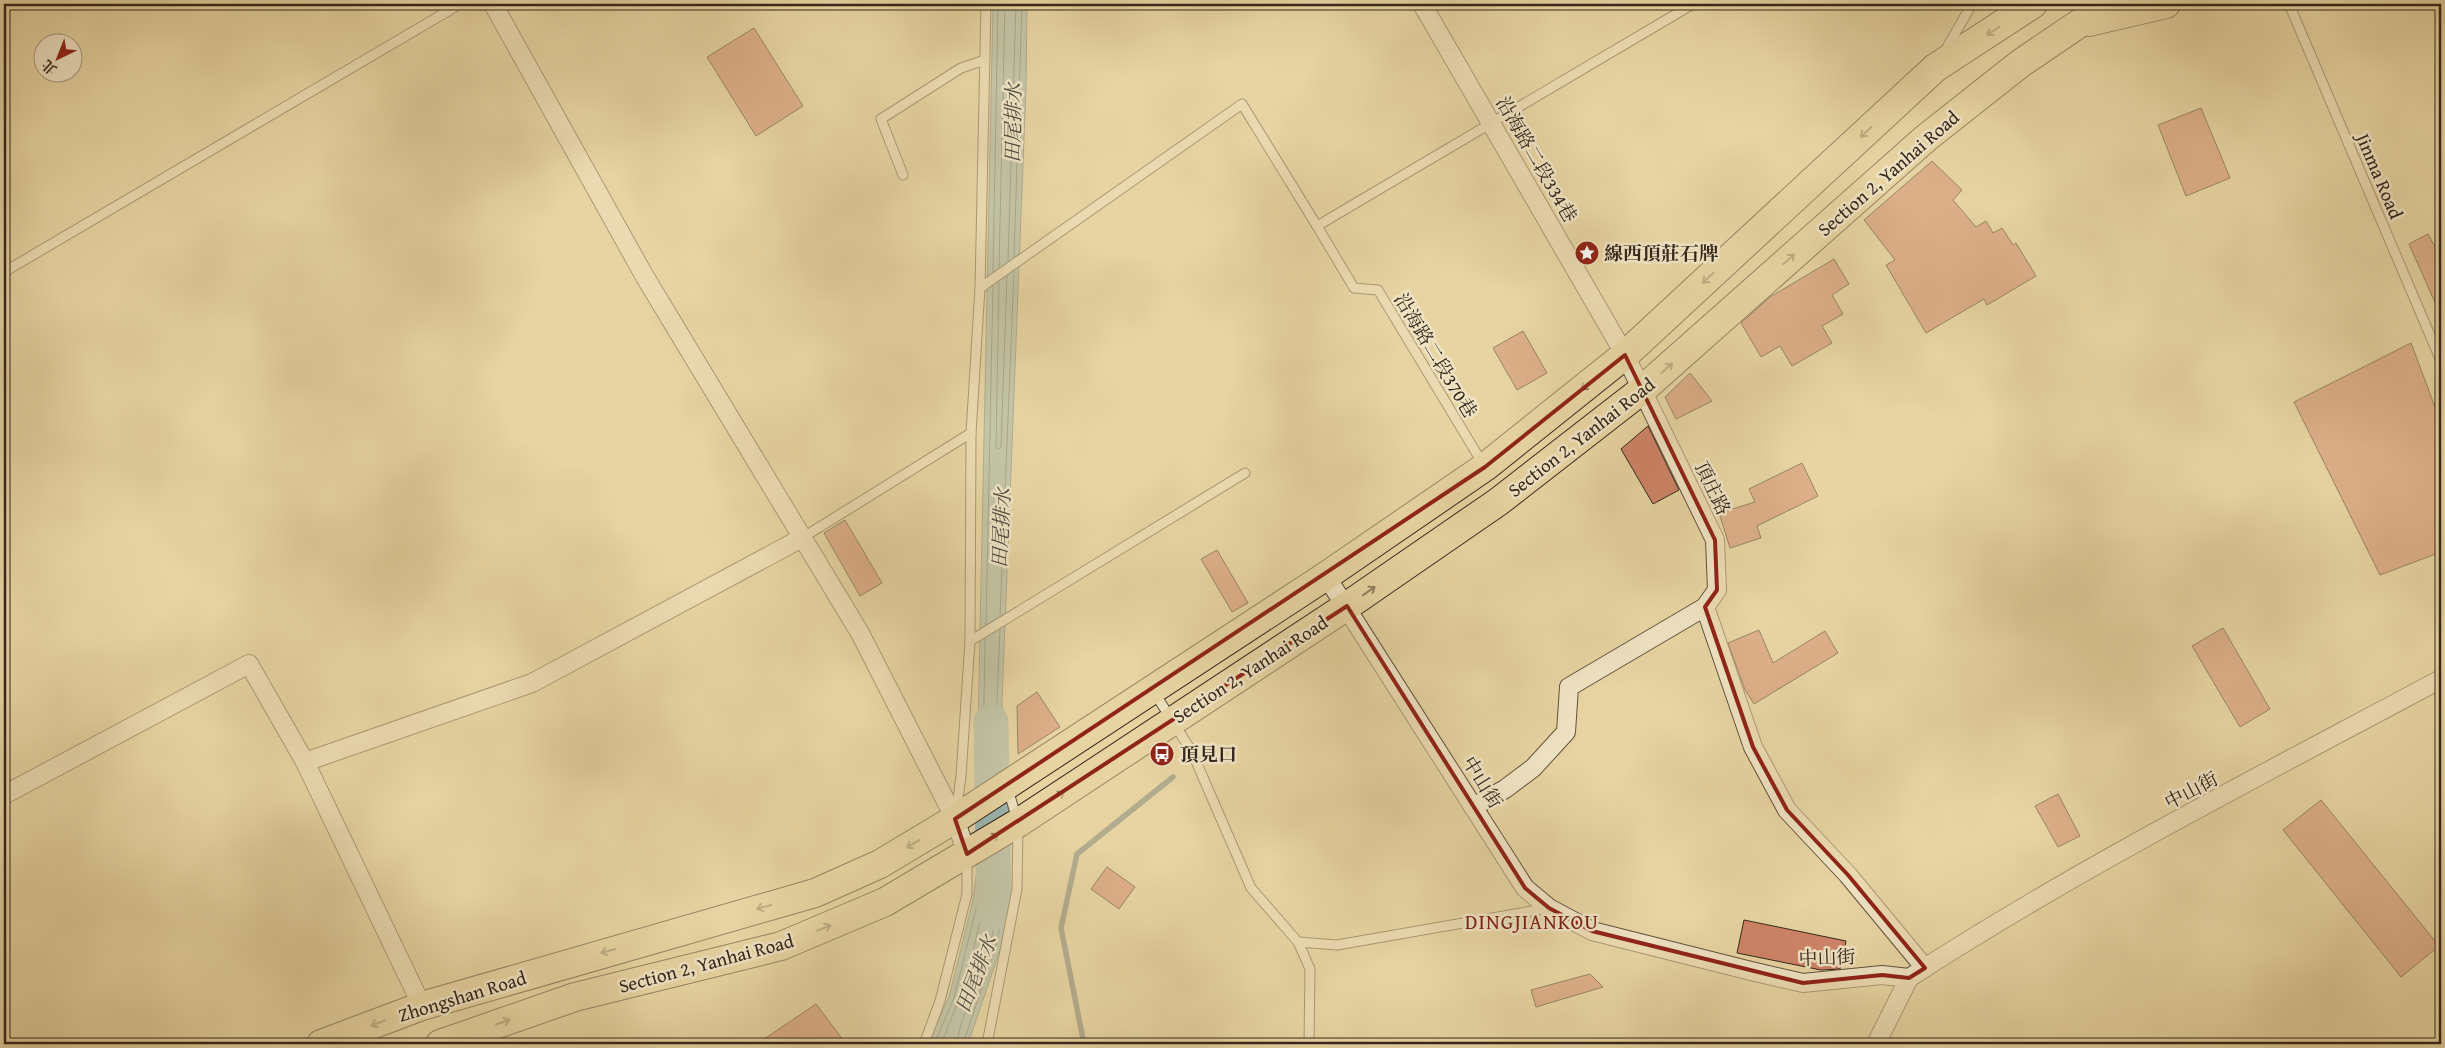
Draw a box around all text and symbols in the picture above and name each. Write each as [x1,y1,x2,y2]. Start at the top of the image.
one-way arrow [1986,26,2000,36]
north arrow [32,32,82,82]
text: 北 [37,55,61,80]
water label: 田尾排水 [997,81,1028,163]
street label: 沿海路二段334巷 [1490,91,1584,227]
street label: Section 2, Yanhai Road [1811,103,1966,243]
one-way arrow [1860,126,1873,138]
street label: Jinma Road [2349,127,2411,224]
place label: 線西頂莊石牌 [1604,239,1719,267]
place icon: 線西頂莊石牌 [1574,240,1600,266]
one-way arrow [1782,254,1795,265]
one-way arrow [1702,272,1715,284]
street label: 沿海路二段370巷 [1388,287,1484,423]
one-way arrow [1661,362,1674,373]
street label: Section 2, Yanhai Road [1501,370,1661,503]
one-way arrow [1580,380,1593,391]
street label: 頂庄路 [1688,456,1738,520]
water label: 田尾排水 [984,485,1017,569]
one-way arrow [1362,586,1376,596]
street label: Section 2, Yanhai Road [1167,608,1334,730]
place label: 頂見口 [1180,740,1237,768]
bus stop icon: 頂見口 [1149,741,1175,767]
street label: 中山街 [1456,750,1510,814]
street label: 中山街 [2159,764,2223,816]
one-way arrow [1051,791,1065,801]
one-way arrow [985,833,999,843]
one-way arrow [907,839,921,849]
one-way arrow [757,902,773,912]
district label: DINGJIANKOU [1465,906,1599,937]
one-way arrow [816,923,831,932]
street label: Section 2, Yanhai Road [615,926,797,1000]
water label: 田尾排水 [948,929,1004,1016]
street label: 中山街 [1798,942,1856,972]
one-way arrow [601,947,617,957]
street label: Zhongshan Road [395,963,530,1029]
one-way arrow [494,1017,510,1027]
one-way arrow [371,1019,386,1028]

